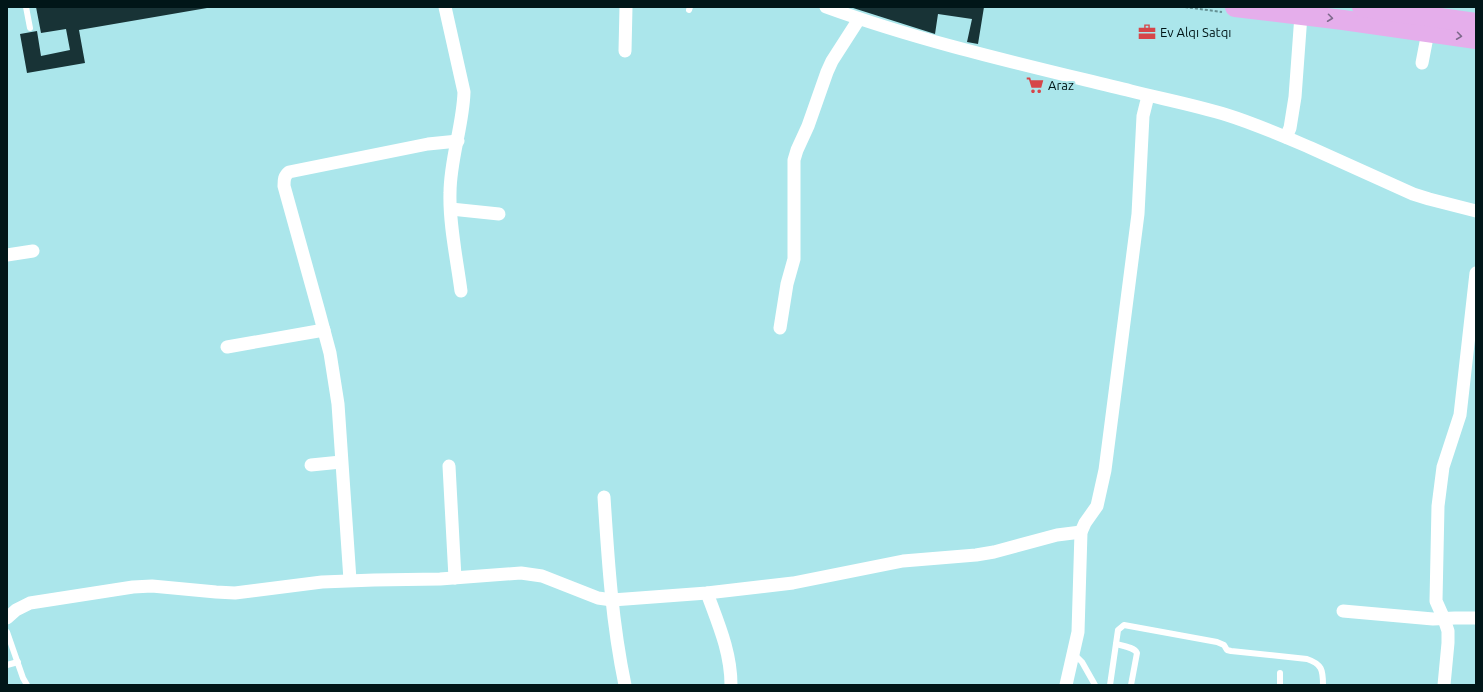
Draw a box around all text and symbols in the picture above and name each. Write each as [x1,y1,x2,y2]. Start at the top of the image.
one-way arrow [1327,13,1333,22]
office icon: Ev Alqı Satqı [1137,22,1157,42]
place label: Ev Alqı Satqı [1160,25,1231,39]
one-way arrow [1456,31,1462,40]
supermarket icon: Araz [1025,75,1045,95]
place label: Araz [1048,78,1074,92]

